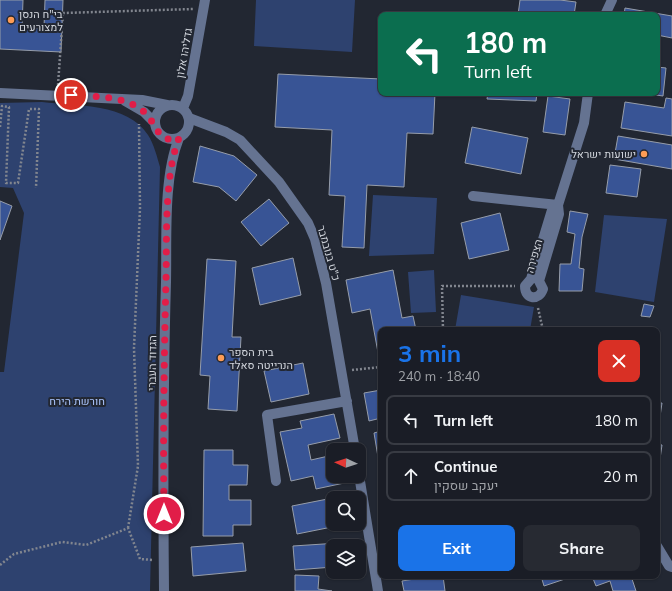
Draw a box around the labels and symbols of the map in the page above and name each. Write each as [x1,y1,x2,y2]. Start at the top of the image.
place label: בי"ח הנסן למצורעים [19,7,63,34]
marker: בי"ח הנסן למצורעים [6,15,16,25]
street label: גדליהו אלון [173,27,195,79]
pin [54,78,88,112]
place label: ישועות ישראל [571,147,636,161]
marker: ישועות ישראל [639,149,649,159]
street label: כ"ט בנובמבר [314,224,344,282]
street label: הצפירה [523,237,545,275]
street label: הגדוד העברי [145,335,159,391]
place label: בית הספר הנרייטה סאלד [229,345,293,372]
marker: בית הספר הנרייטה סאלד [216,353,226,363]
park label: חורשת הירח [49,394,105,408]
north arrow [326,443,366,483]
position arrow [143,493,185,535]

